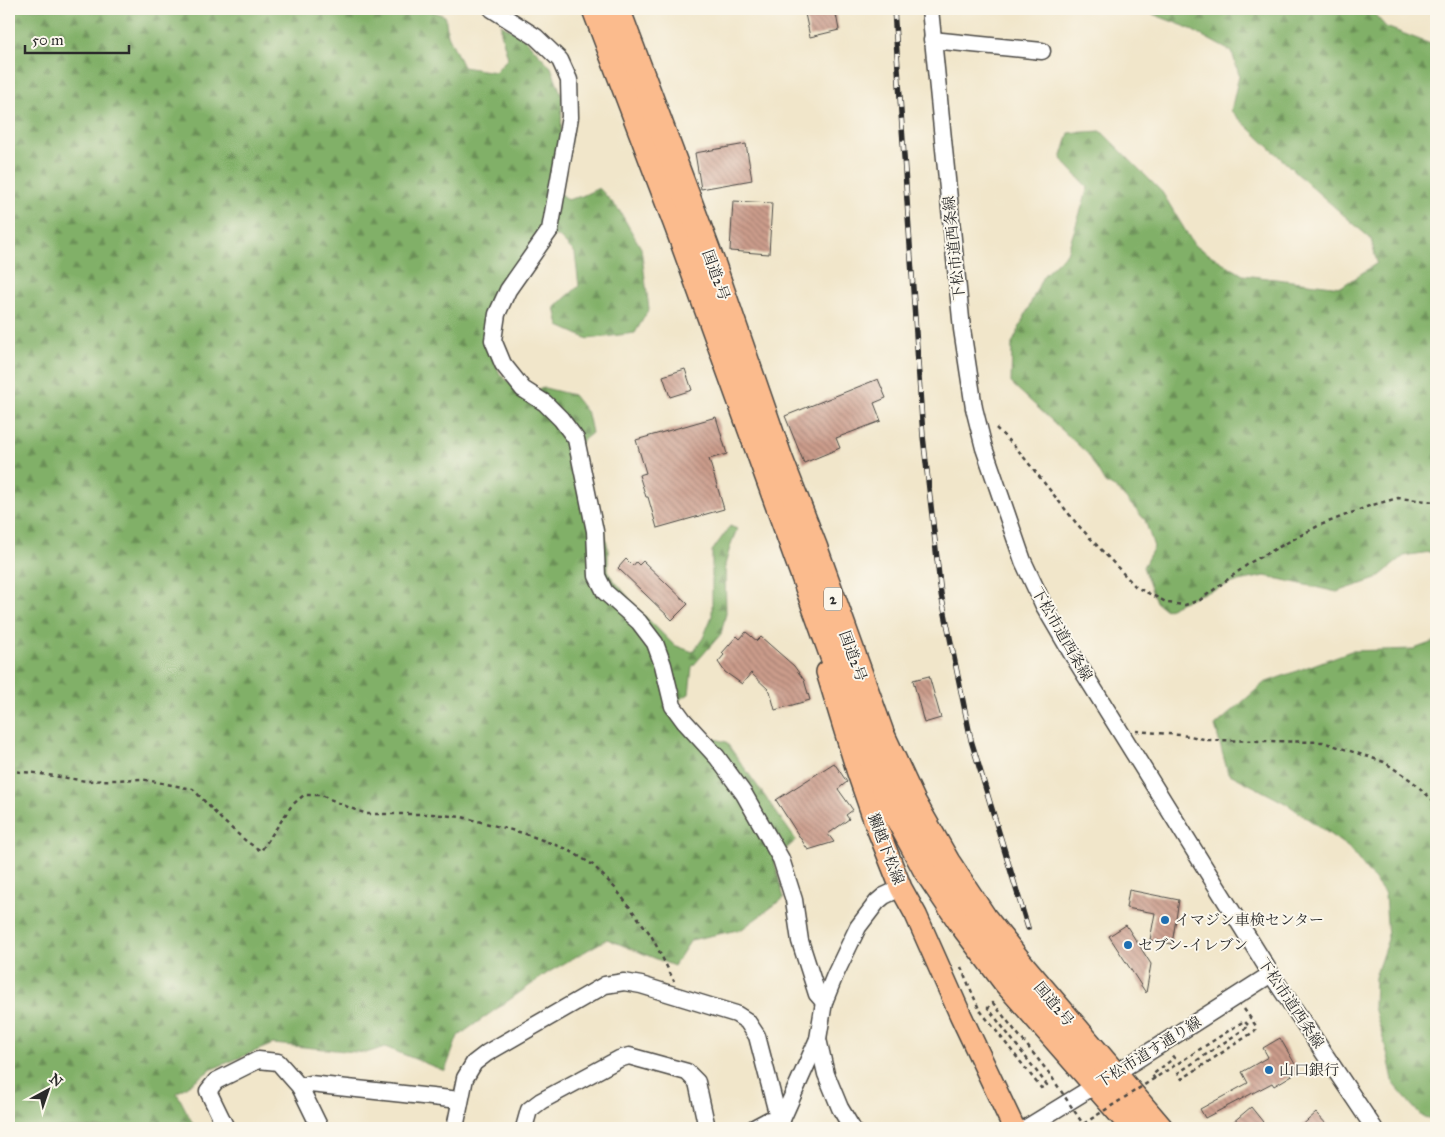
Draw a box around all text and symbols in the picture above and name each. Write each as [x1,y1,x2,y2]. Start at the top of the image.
scale bar [25,22,129,54]
text: 50 m [32,31,64,49]
street label: 下松市道西条線 [940,195,968,301]
street label: 国道2号 [699,247,733,303]
street label: 下松市道西条線 [1028,584,1096,684]
road number: 2 [824,588,842,610]
street label: 国道2号 [836,628,870,684]
street label: 獺越下松線 [864,811,908,887]
place label: イマジン車検センター [1175,911,1324,929]
marker: イマジン車検センター [1159,914,1171,926]
place label: セブン-イレブン [1138,936,1248,954]
marker: セブン-イレブン [1122,939,1134,951]
street label: 下松市道西条線 [1254,954,1328,1052]
street label: 国道2号 [1030,978,1078,1030]
street label: 下松市道す通り線 [1093,1013,1205,1091]
place label: 山口銀行 [1279,1061,1339,1079]
north arrow [22,1064,72,1114]
marker: 山口銀行 [1263,1064,1275,1076]
text: N [46,1070,66,1091]

